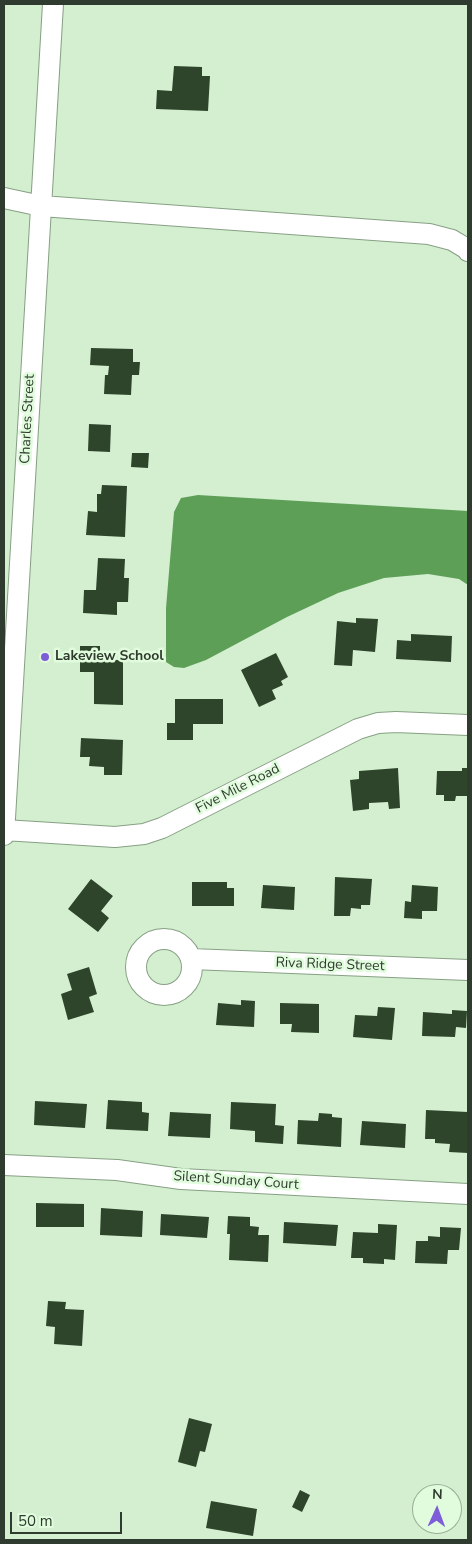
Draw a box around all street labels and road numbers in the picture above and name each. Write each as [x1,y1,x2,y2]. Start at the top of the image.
street label: Charles Street [17,374,39,464]
street label: Five Mile Road [193,761,283,817]
street label: Riva Ridge Street [275,955,385,975]
street label: Silent Sunday Court [173,1168,299,1194]

